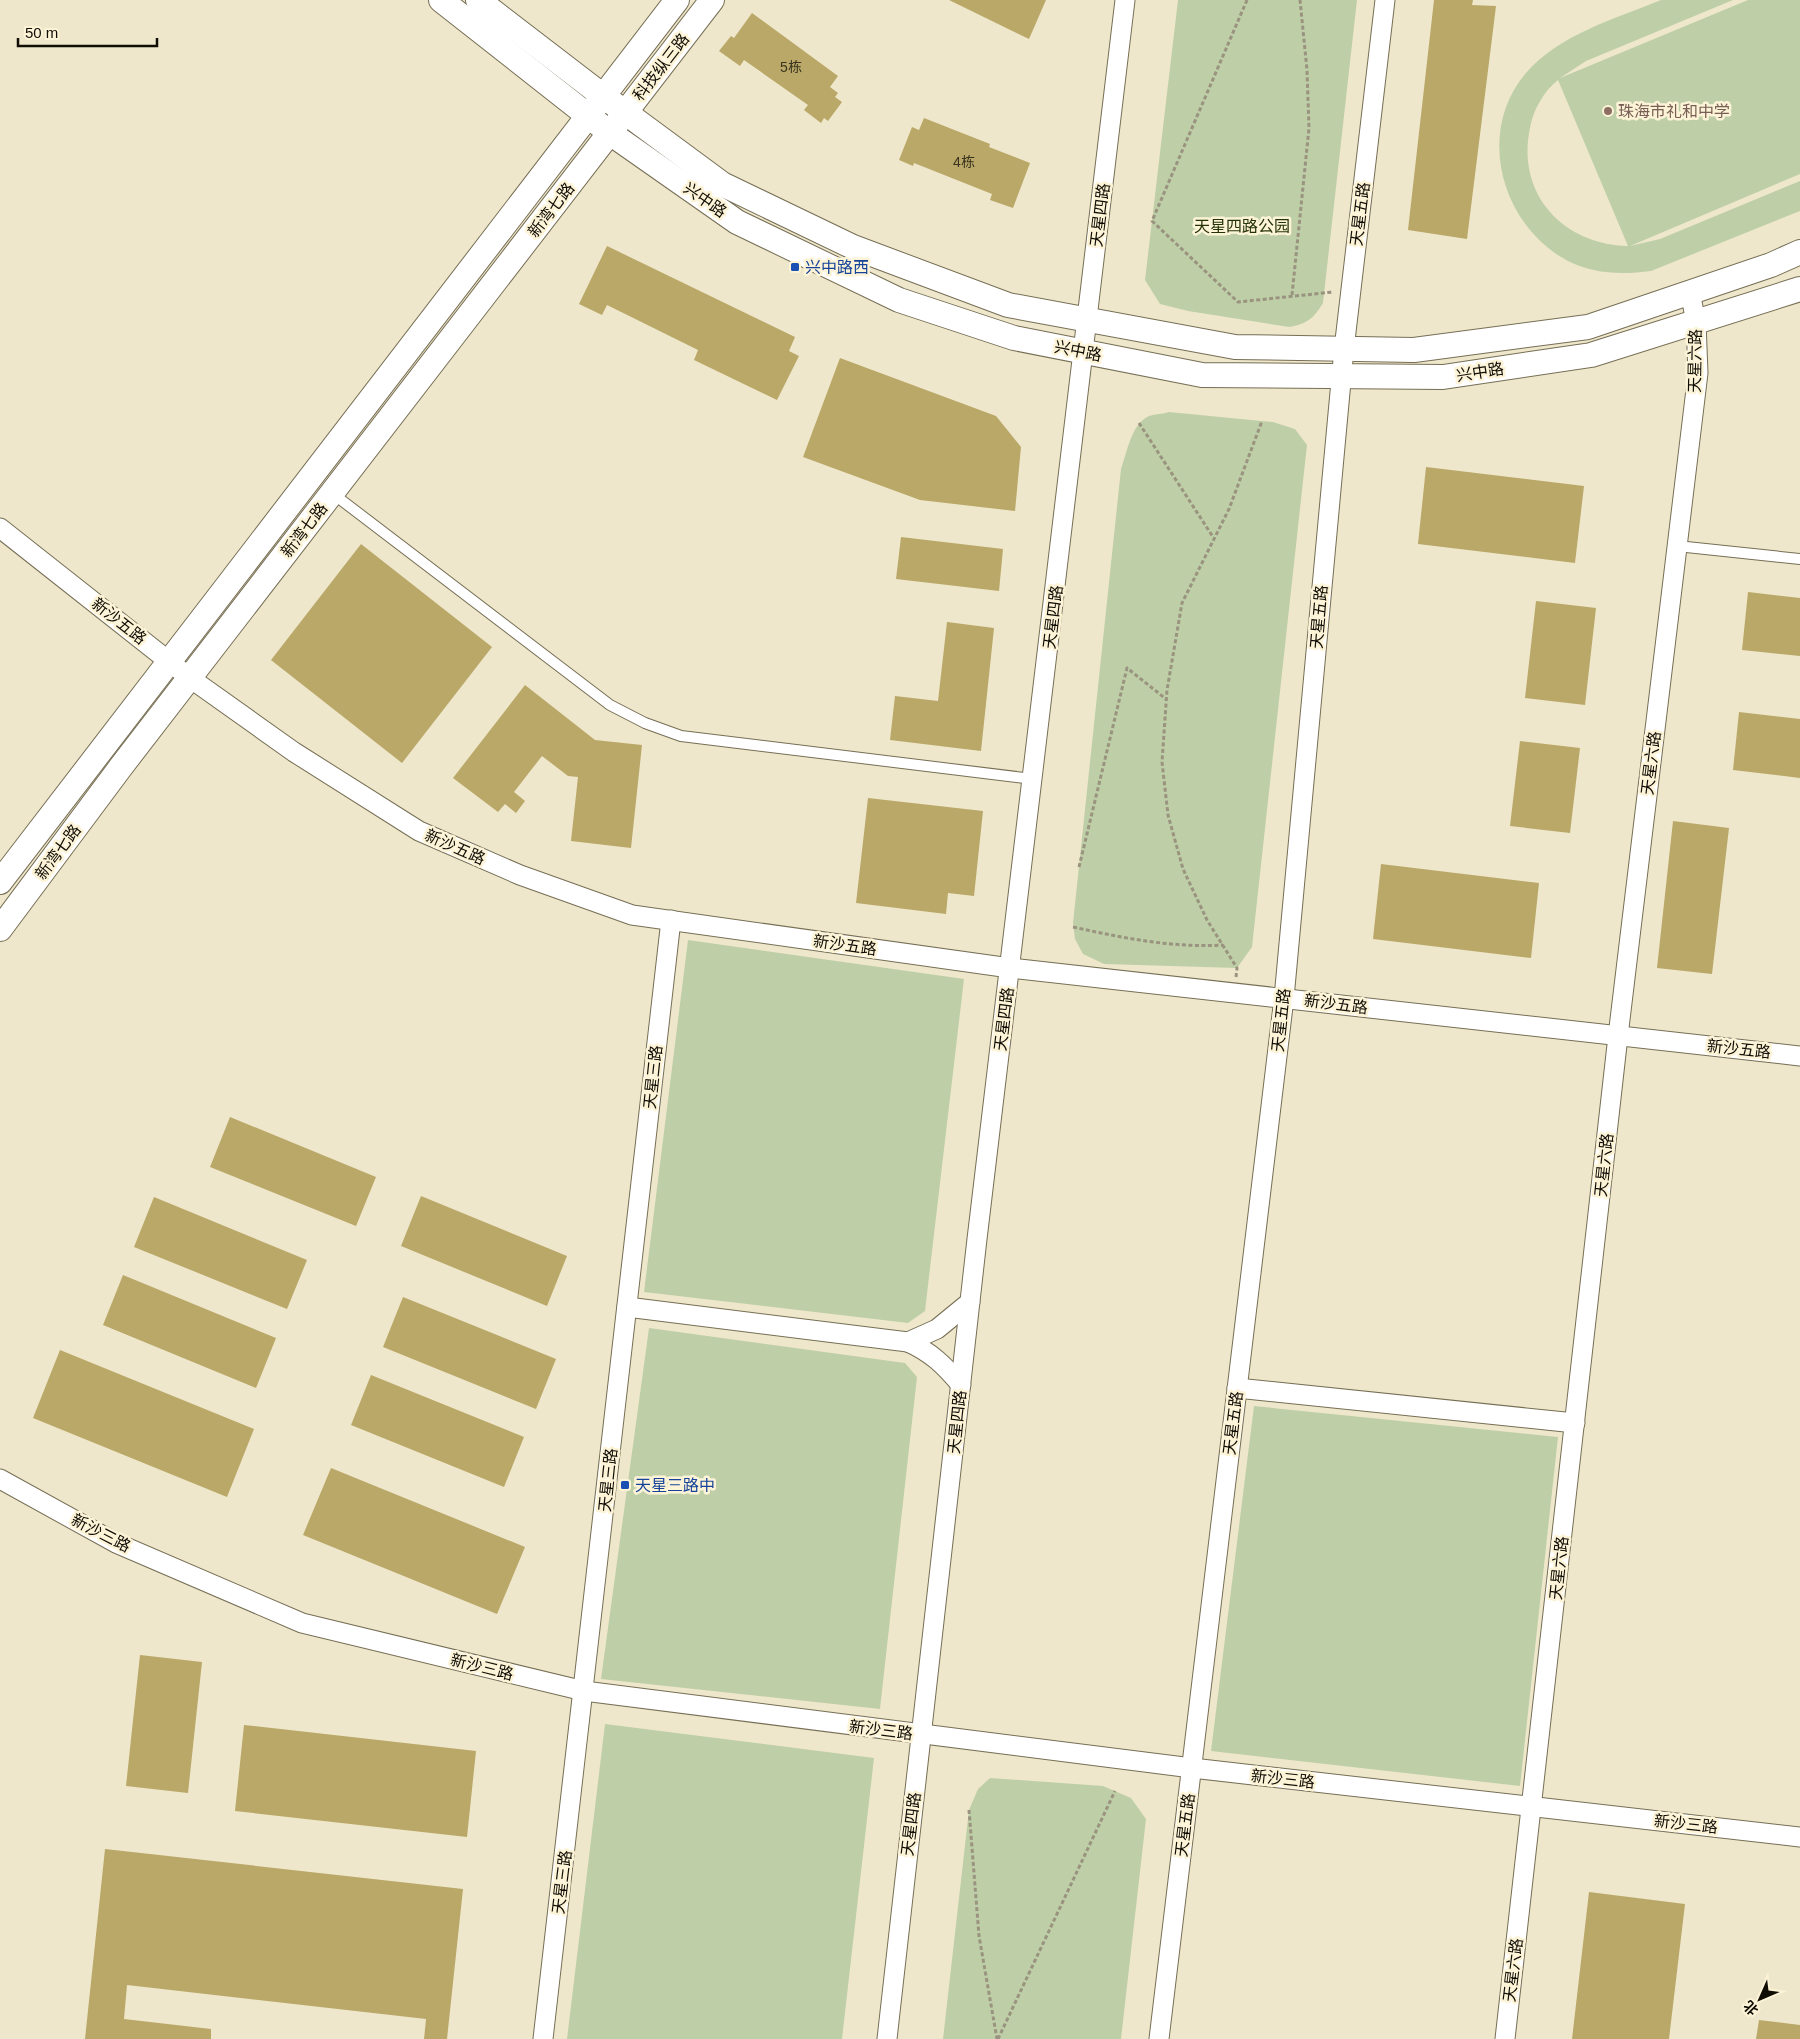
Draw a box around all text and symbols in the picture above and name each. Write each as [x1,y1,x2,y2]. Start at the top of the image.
scale bar [18,15,156,47]
text: 50 m [25,24,58,41]
street label: 科技纵三路 [630,30,692,104]
house number: 5栋 [780,59,802,75]
place label: 珠海市礼和中学 [1618,103,1730,120]
marker: 珠海市礼和中学 [1602,105,1614,117]
house number: 4栋 [953,154,975,170]
street label: 兴中路 [680,179,730,221]
street label: 新湾七路 [525,180,577,240]
street label: 天星五路 [1348,181,1372,247]
street label: 天星四路 [1088,182,1112,248]
park label: 天星四路公园 [1194,218,1290,235]
place label: 兴中路西 [805,259,869,276]
marker: 兴中路西 [789,261,801,273]
street label: 天星六路 [1686,329,1704,393]
street label: 兴中路 [1053,338,1103,364]
street label: 兴中路 [1455,360,1505,384]
street label: 新湾七路 [278,500,330,560]
street label: 天星四路 [1041,584,1065,650]
street label: 天星五路 [1308,584,1330,650]
street label: 新沙五路 [89,595,149,647]
street label: 天星六路 [1639,730,1663,796]
street label: 新湾七路 [32,821,84,883]
street label: 新沙五路 [422,826,488,868]
street label: 新沙五路 [812,932,878,958]
street label: 天星四路 [992,986,1016,1052]
street label: 天星五路 [1269,987,1293,1053]
street label: 新沙五路 [1303,992,1369,1016]
street label: 新沙五路 [1706,1037,1772,1061]
street label: 天星三路 [641,1044,665,1110]
street label: 天星六路 [1592,1132,1616,1198]
street label: 天星四路 [945,1389,969,1455]
street label: 天星五路 [1221,1390,1245,1456]
street label: 天星三路 [596,1447,620,1513]
place label: 天星三路中 [635,1477,715,1494]
marker: 天星三路中 [619,1479,631,1491]
street label: 新沙三路 [69,1511,133,1555]
street label: 天星六路 [1547,1535,1571,1601]
street label: 新沙三路 [449,1651,515,1683]
street label: 新沙三路 [848,1718,914,1742]
street label: 新沙三路 [1250,1767,1316,1791]
street label: 天星四路 [899,1791,923,1857]
street label: 天星五路 [1173,1792,1197,1858]
street label: 新沙三路 [1653,1812,1719,1836]
street label: 天星三路 [550,1849,574,1915]
street label: 天星六路 [1501,1937,1525,2003]
north arrow [1735,1974,1785,2024]
text: 北 [1740,1998,1761,2019]

